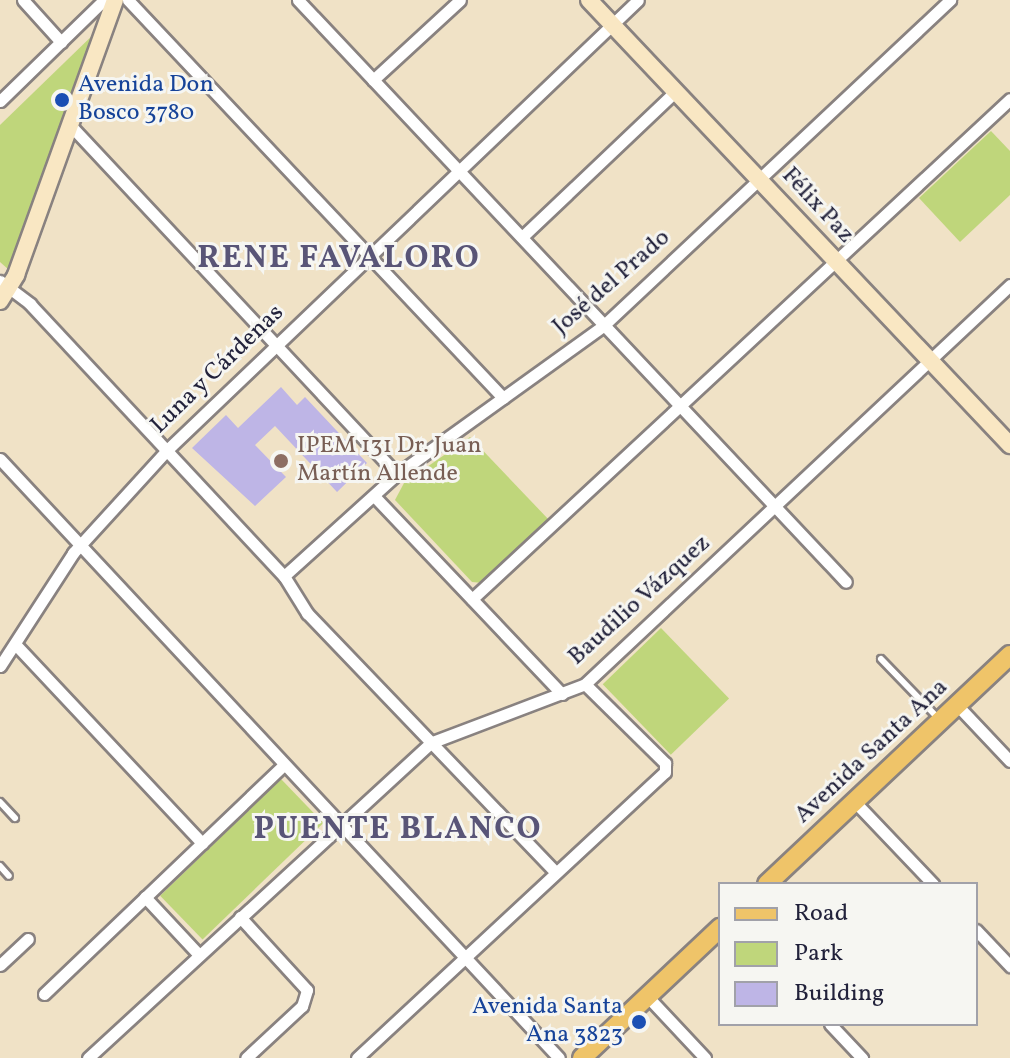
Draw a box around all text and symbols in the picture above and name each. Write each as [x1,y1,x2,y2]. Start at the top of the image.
place label: Avenida Don Bosco 3780 [78,72,214,128]
marker: Avenida Don Bosco 3780 [53,91,71,109]
street label: Félix Paz [775,162,859,250]
street label: José del Prado [547,224,677,342]
district label: RENE FAVALORO [197,240,481,278]
street label: Luna y Cárdenas [145,299,291,441]
place label: IPEM 131 Dr. Juan Martín Allende [297,433,482,489]
marker: IPEM 131 Dr. Juan Martín Allende [272,452,290,470]
street label: Baudilio Vázquez [563,530,717,672]
street label: Avenida Santa Ana [789,674,955,830]
district label: PUENTE BLANCO [253,811,543,849]
legend [718,882,978,1026]
text: Road [794,897,848,931]
text: Park [794,937,843,971]
text: Building [794,977,884,1011]
place label: Avenida Santa Ana 3823 [472,994,623,1050]
marker: Avenida Santa Ana 3823 [630,1013,648,1031]

